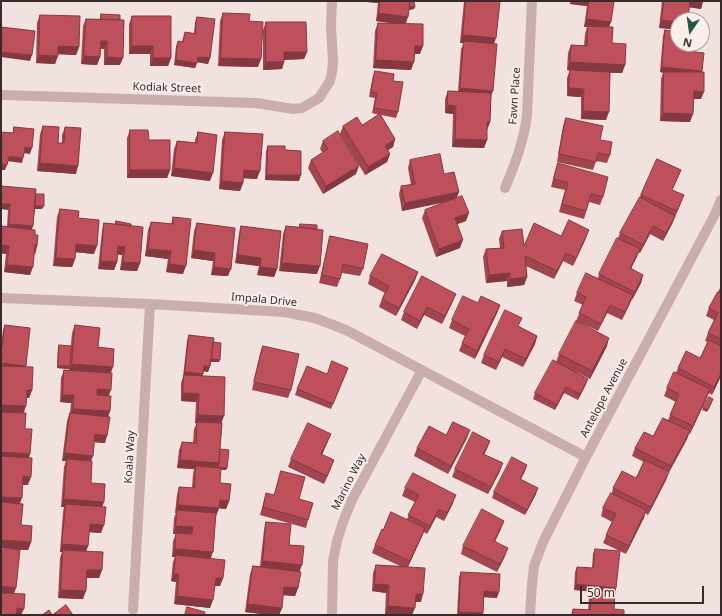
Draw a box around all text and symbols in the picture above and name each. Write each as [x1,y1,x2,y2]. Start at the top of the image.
north arrow [670,12,710,52]
text: N [681,35,693,52]
street label: Fawn Place [506,67,524,125]
street label: Kodiak Street [132,80,202,96]
street label: Impala Drive [231,291,297,309]
street label: Antelope Avenue [578,356,630,440]
street label: Koala Way [122,430,138,484]
street label: Marino Way [329,452,369,512]
scale bar [582,578,706,604]
text: 50 m [587,584,615,601]

